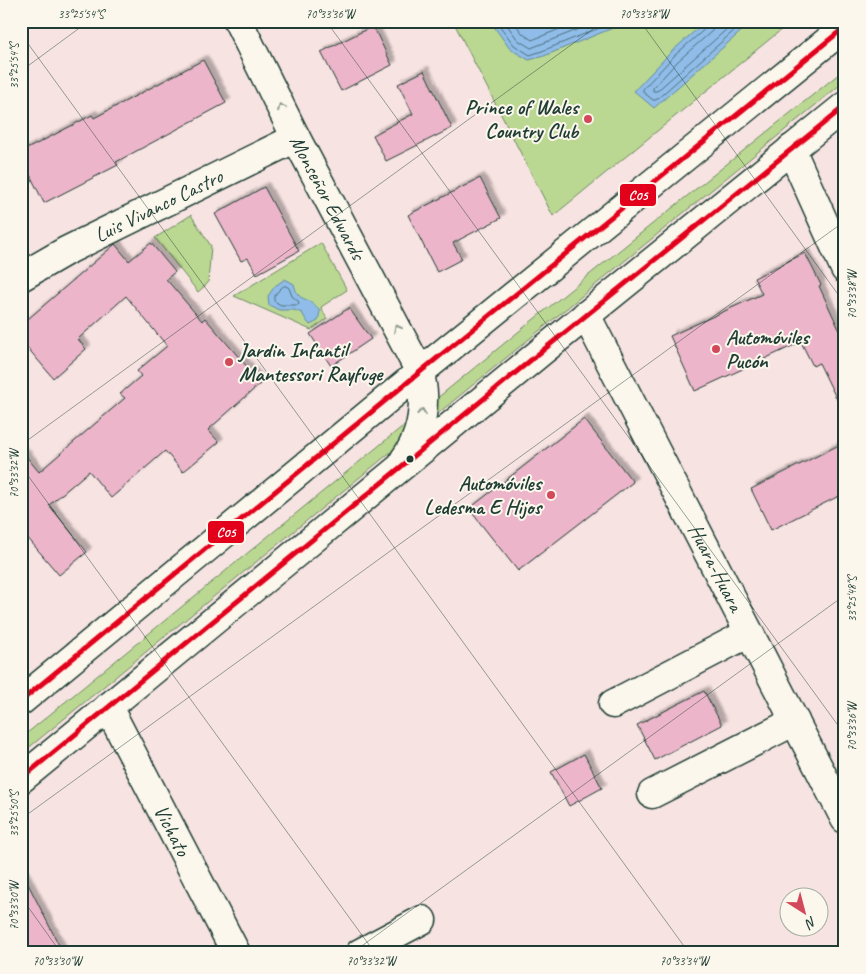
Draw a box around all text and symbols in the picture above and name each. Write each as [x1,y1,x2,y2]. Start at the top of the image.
text: 33°25'54"S [58,6,106,22]
text: 70°33'36"W [306,6,357,22]
text: 70°33'38"W [620,6,671,22]
text: 33°25'54"S [6,41,22,89]
place label: Prince of Wales Country Club [465,94,581,144]
one-way arrow [277,103,287,112]
marker: Prince of Wales Country Club [582,113,594,125]
street label: Monseñor Edwards [284,131,372,266]
street label: Luis Vivanco Castro [90,162,228,248]
line badge: C05 [619,183,657,207]
text: C05 [628,187,649,204]
text: 70°33'38"W [844,268,860,319]
place label: Automóviles Pucón [726,324,811,374]
one-way arrow [393,325,403,334]
place label: Jardin Infantil Mantessori Rayfuge [237,337,384,387]
marker: Automóviles Pucón [710,343,722,355]
marker: Jardin Infantil Mantessori Rayfuge [223,356,235,368]
one-way arrow [416,408,427,416]
text: 70°33'32"W [6,447,22,498]
unlabelled marker [405,454,415,464]
place label: Automóviles Ledesma E Hijos [424,470,544,520]
marker: Automóviles Ledesma E Hijos [545,489,557,501]
street label: Huara-Huara [682,519,750,618]
line badge: C05 [207,520,245,544]
text: C05 [216,524,237,541]
text: 33°25'48"S [844,574,860,622]
text: 70°33'36"W [844,700,860,751]
text: 33°25'50"S [6,789,22,837]
street label: Vichato [148,800,197,862]
text: 70°33'30"W [6,879,22,930]
north arrow [778,886,828,936]
text: N [801,913,820,933]
text: 70°33'30"W [33,953,84,969]
text: 70°33'32"W [347,953,398,969]
text: 70°33'34"W [660,953,711,969]

